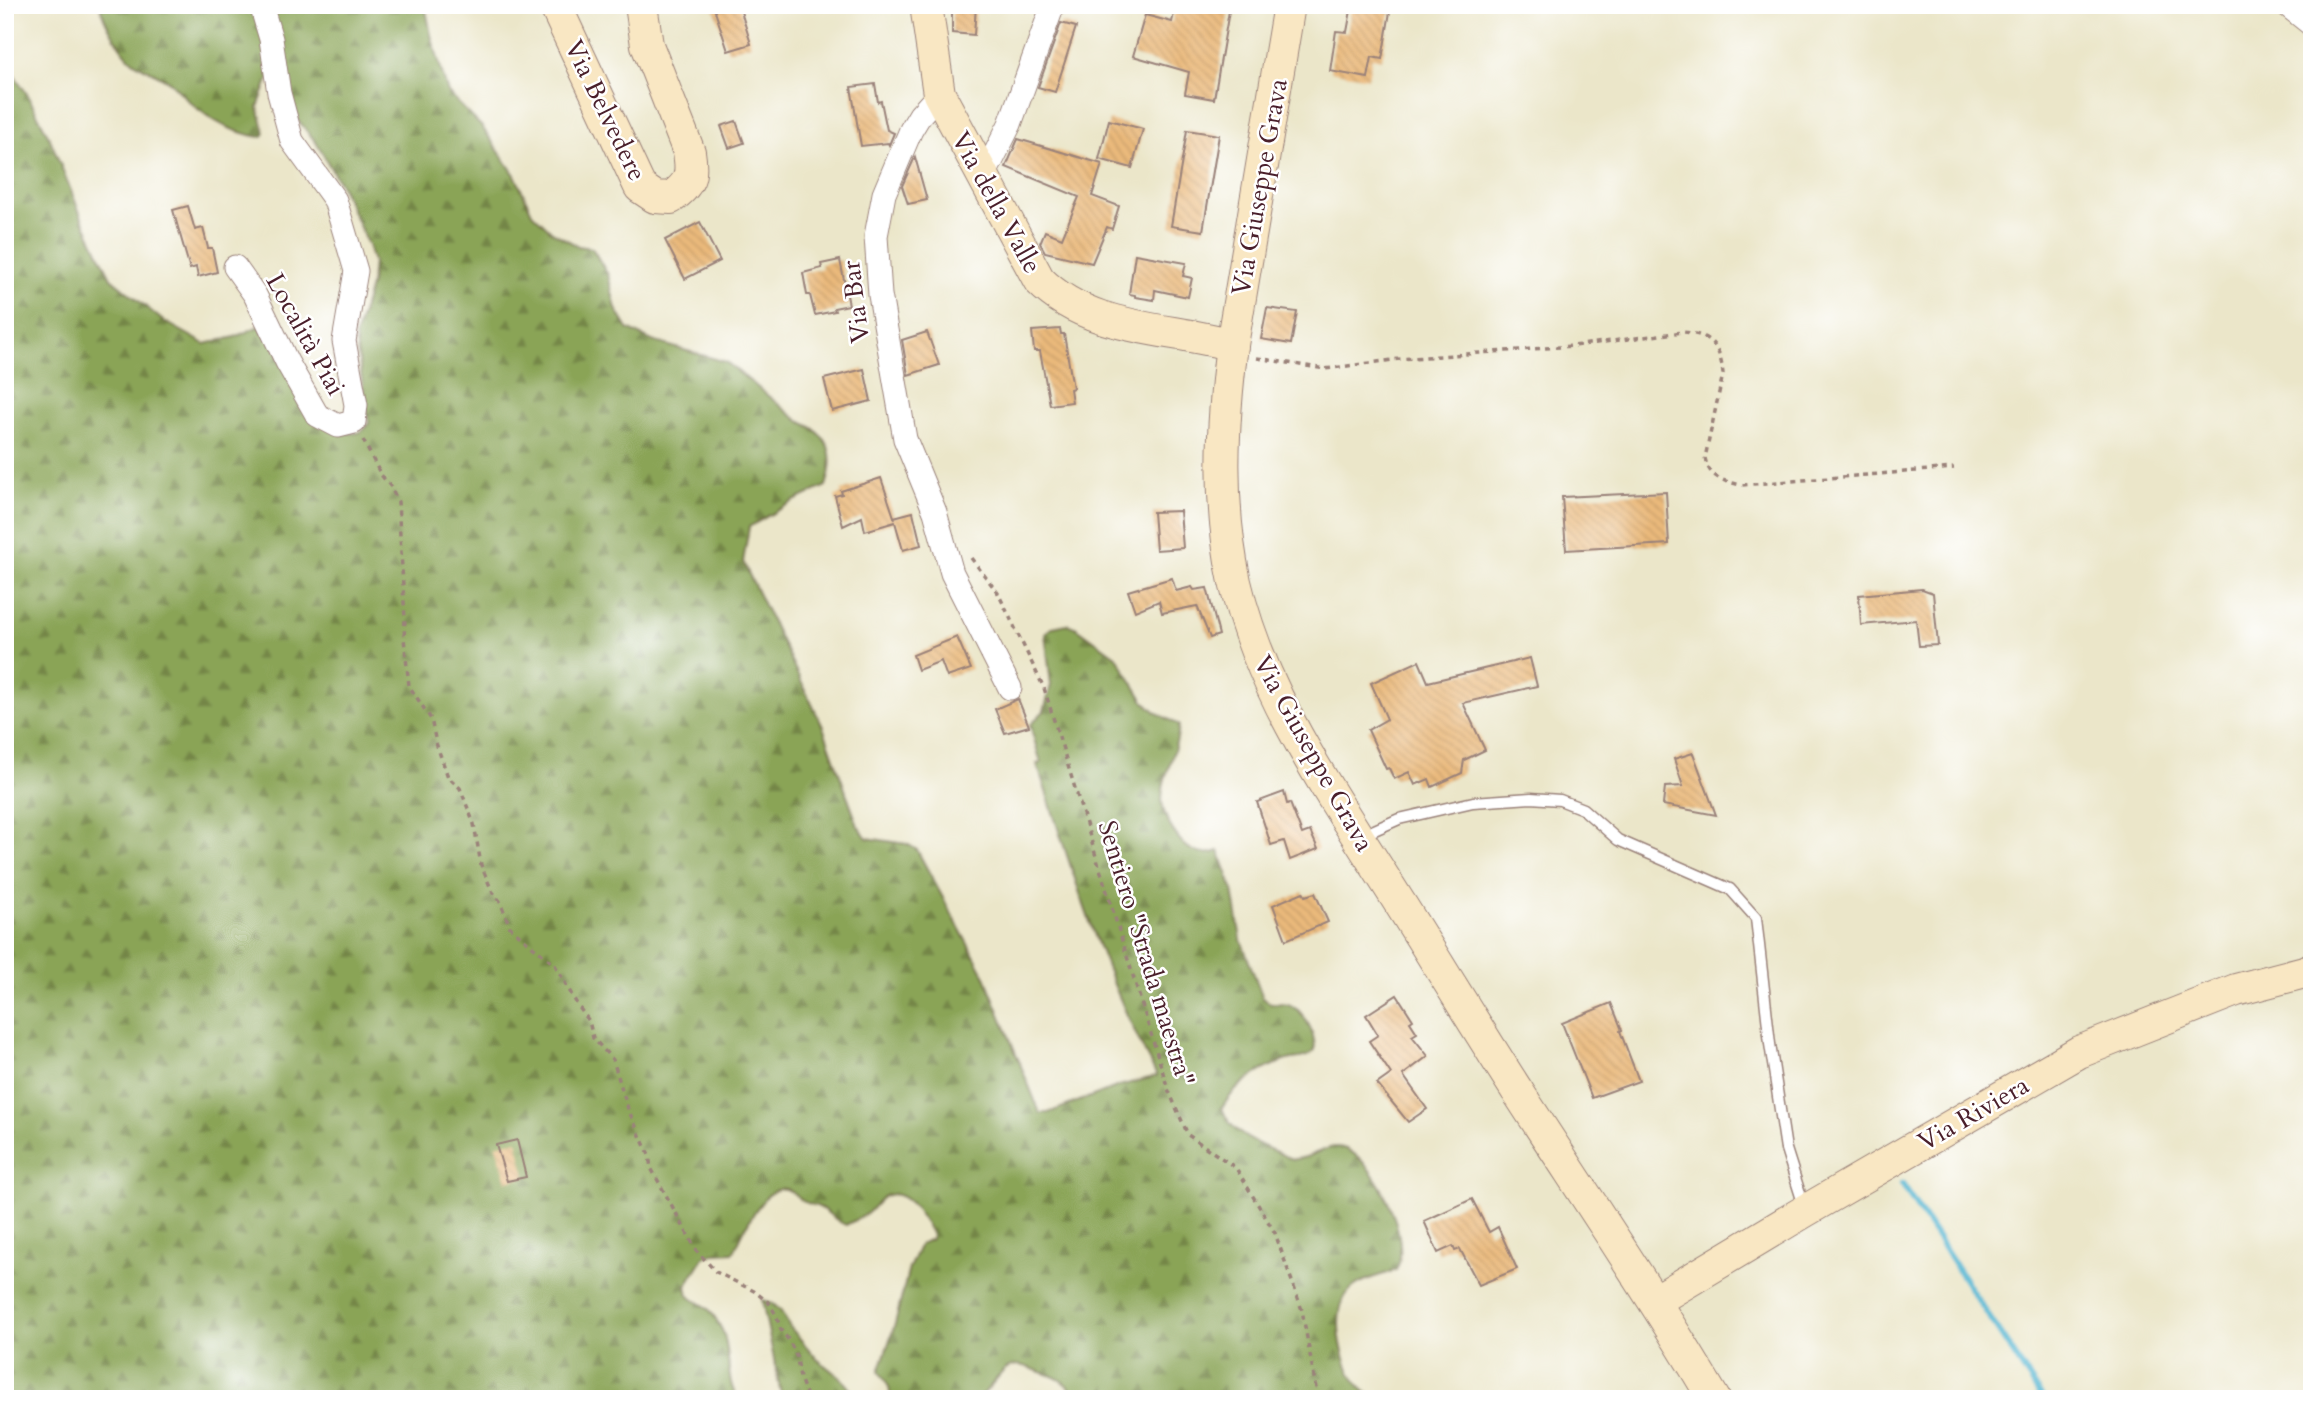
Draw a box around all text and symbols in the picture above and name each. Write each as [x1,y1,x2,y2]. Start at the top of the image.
street label: Via Belvedere [556,34,655,186]
street label: Via Giuseppe Grava [1223,76,1296,298]
street label: Via della Valle [943,125,1050,279]
street label: Via Bar [833,258,878,345]
street label: Località Piai [258,267,353,402]
street label: Via Giuseppe Grava [1245,649,1382,858]
street label: Sentiero "Strada maestra" [1090,816,1204,1090]
street label: Via Riviera [1911,1068,2035,1159]

